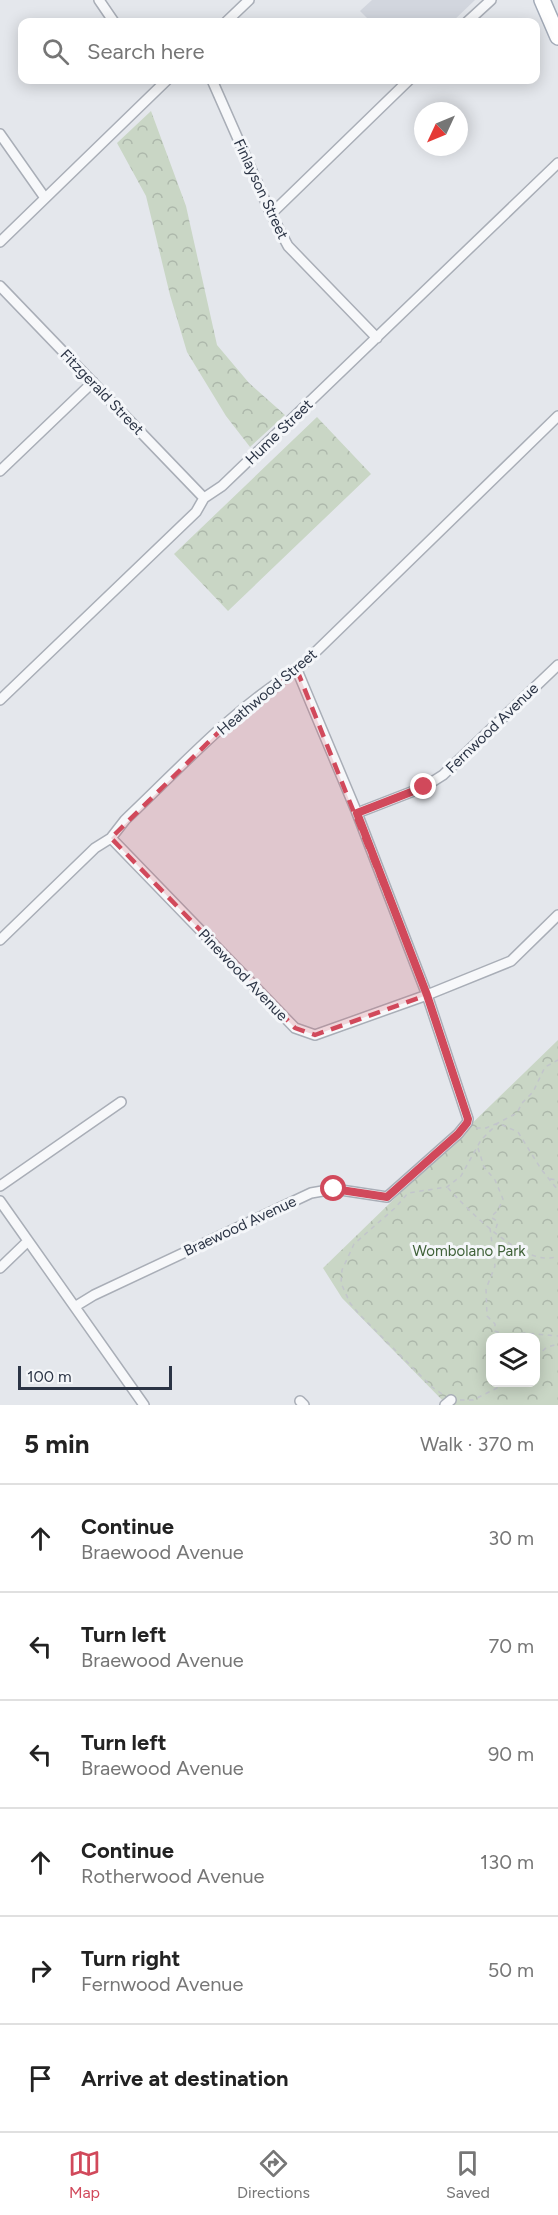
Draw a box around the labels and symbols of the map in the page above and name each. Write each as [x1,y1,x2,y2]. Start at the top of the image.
north arrow [414,102,468,156]
street label: Finlayson Street [230,136,292,242]
street label: Fitzgerald Street [57,345,148,439]
street label: Hume Street [242,395,317,468]
street label: Heathwood Street [214,645,321,739]
street label: Fernwood Avenue [442,679,542,777]
route end [410,773,436,799]
street label: Pinewood Avenue [195,925,291,1025]
route start [320,1175,346,1201]
street label: Braewood Avenue [181,1192,299,1260]
park label: Wombolano Park [412,1242,526,1260]
scale bar [18,1363,172,1390]

